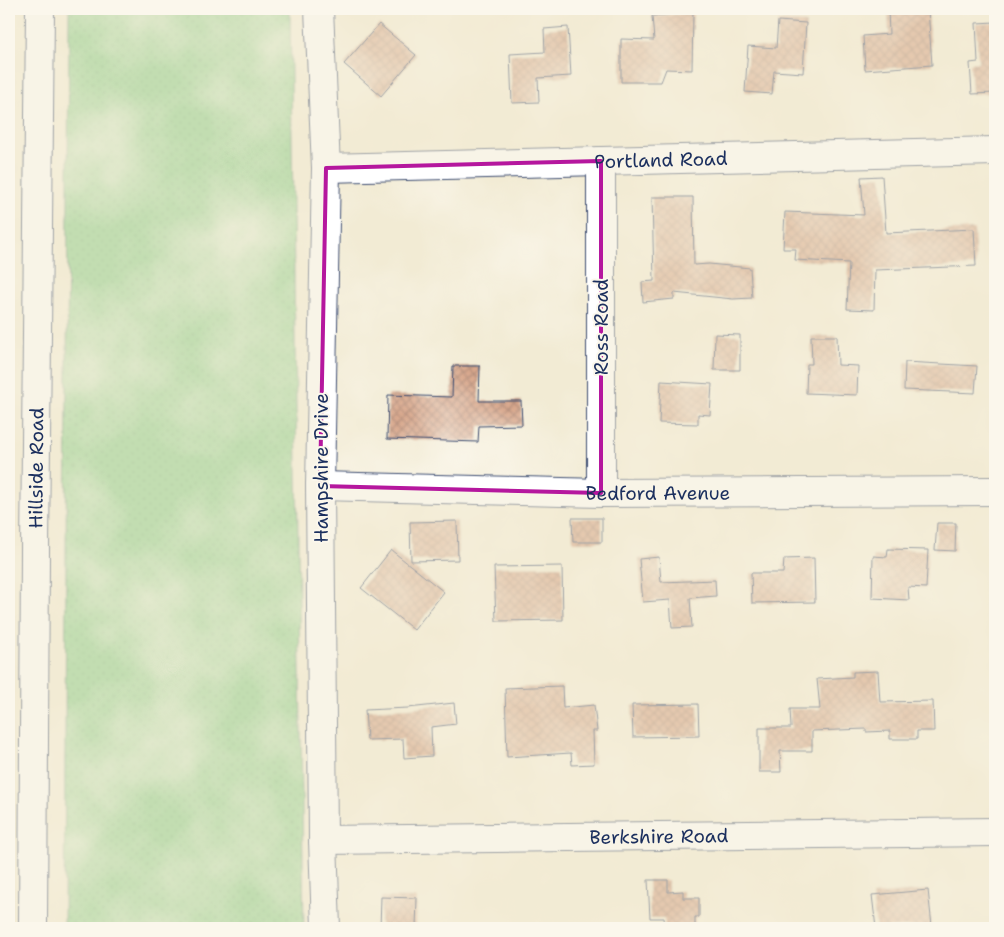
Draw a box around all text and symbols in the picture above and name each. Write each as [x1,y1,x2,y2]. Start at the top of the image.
street label: Portland Road [594,145,728,174]
street label: Ross Road [589,279,614,375]
street label: Hampshire Drive [309,393,334,543]
street label: Hillside Road [23,407,49,529]
street label: Bedford Avenue [585,480,730,506]
street label: Berkshire Road [589,823,729,849]

